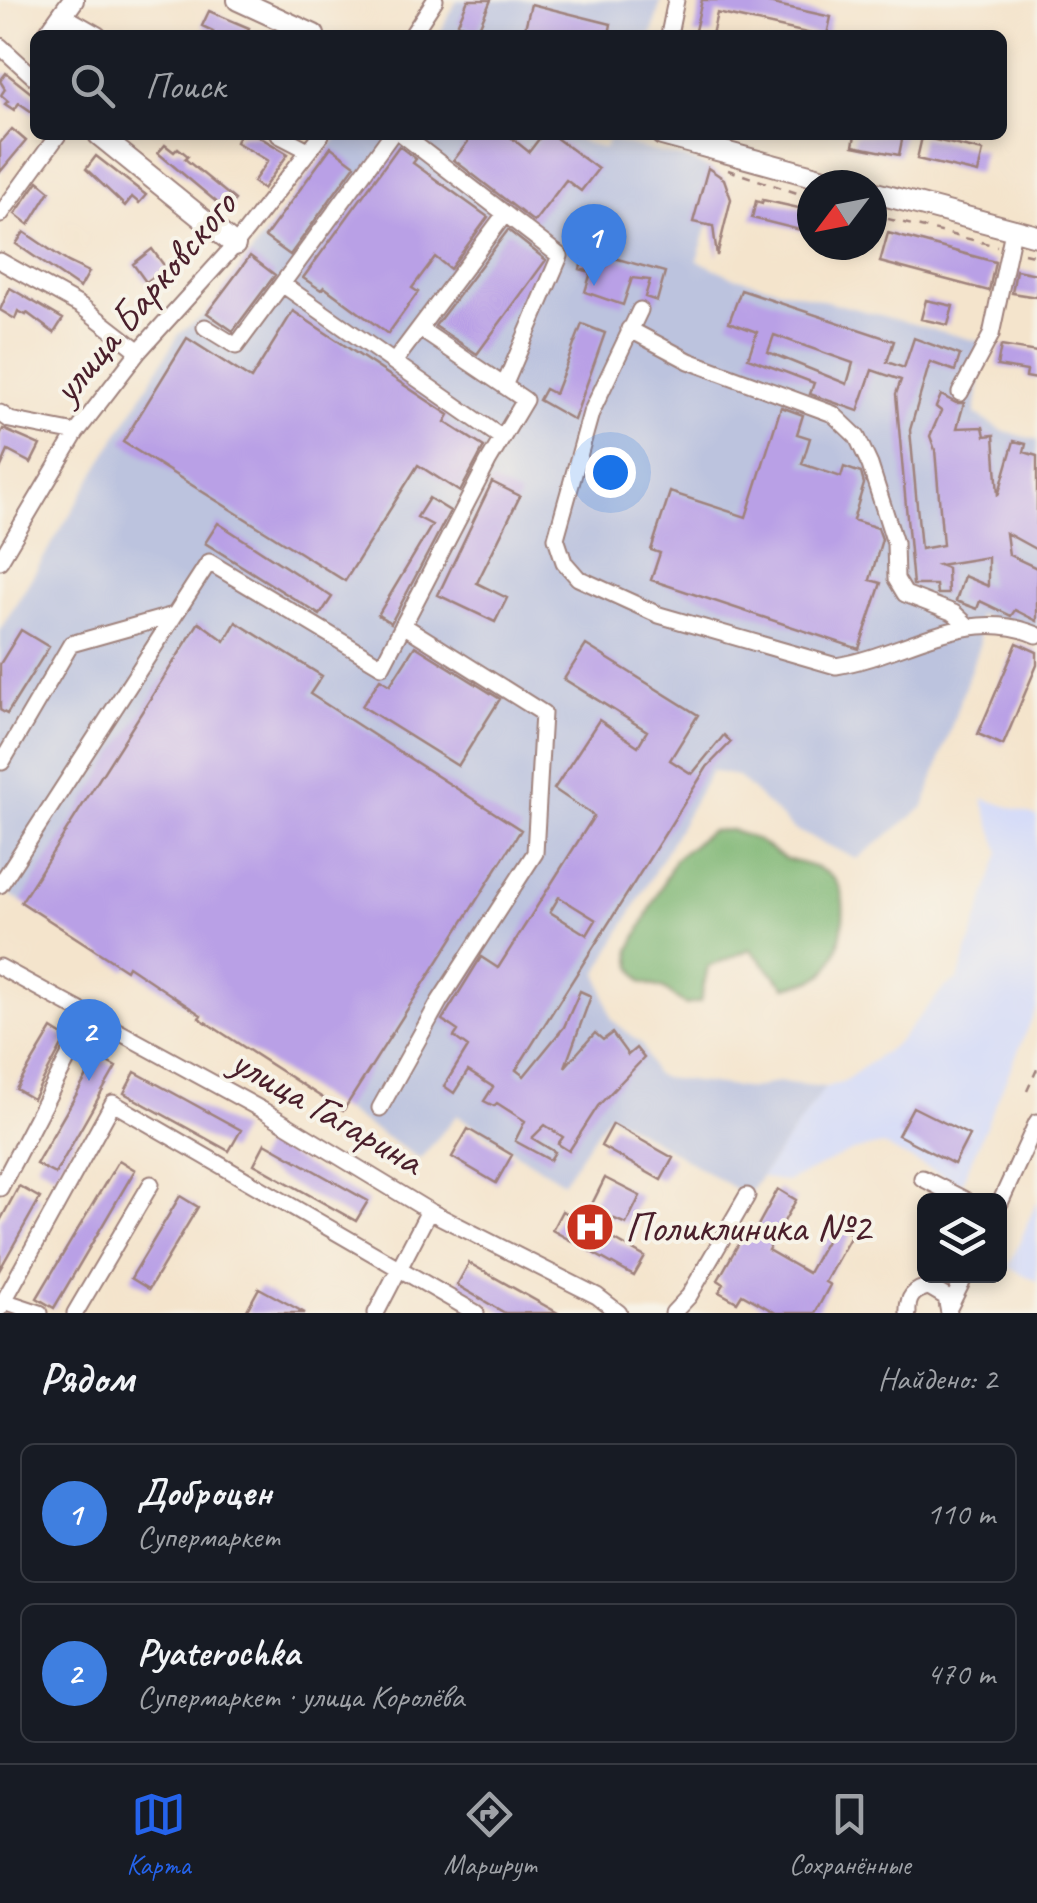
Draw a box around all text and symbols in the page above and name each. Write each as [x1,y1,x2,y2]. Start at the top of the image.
search box [30,30,1007,140]
icon: search [65,58,120,113]
text: Поиск [145,62,225,109]
north arrow [797,170,887,260]
street label: улица Барковского [38,178,250,416]
pin: 1 [562,204,626,286]
your location [585,447,636,498]
pin: 2 [56,998,122,1081]
street label: улица Гагарина [219,1033,435,1188]
map controls [917,1193,1007,1283]
button: layers [917,1193,1007,1283]
hospital icon: Поликлиника №2 [564,1201,616,1253]
place label: Поликлиника №2 [625,1201,873,1254]
text: Рядом [40,1352,134,1405]
text: Найдено: 2 [878,1358,997,1399]
text: Доброцен [137,1469,272,1516]
text: 1 [67,1493,82,1534]
text: 110 m [926,1493,995,1534]
text: Супермаркет [137,1516,280,1557]
text: Pyaterochka [137,1629,300,1676]
text: 2 [67,1653,82,1694]
text: 470 m [926,1653,995,1694]
text: Супермаркет · улица Королёва [137,1676,464,1717]
tab: Карта [127,1787,191,1882]
tab: Маршрут [444,1787,536,1882]
tab: Сохранённые [789,1787,911,1882]

